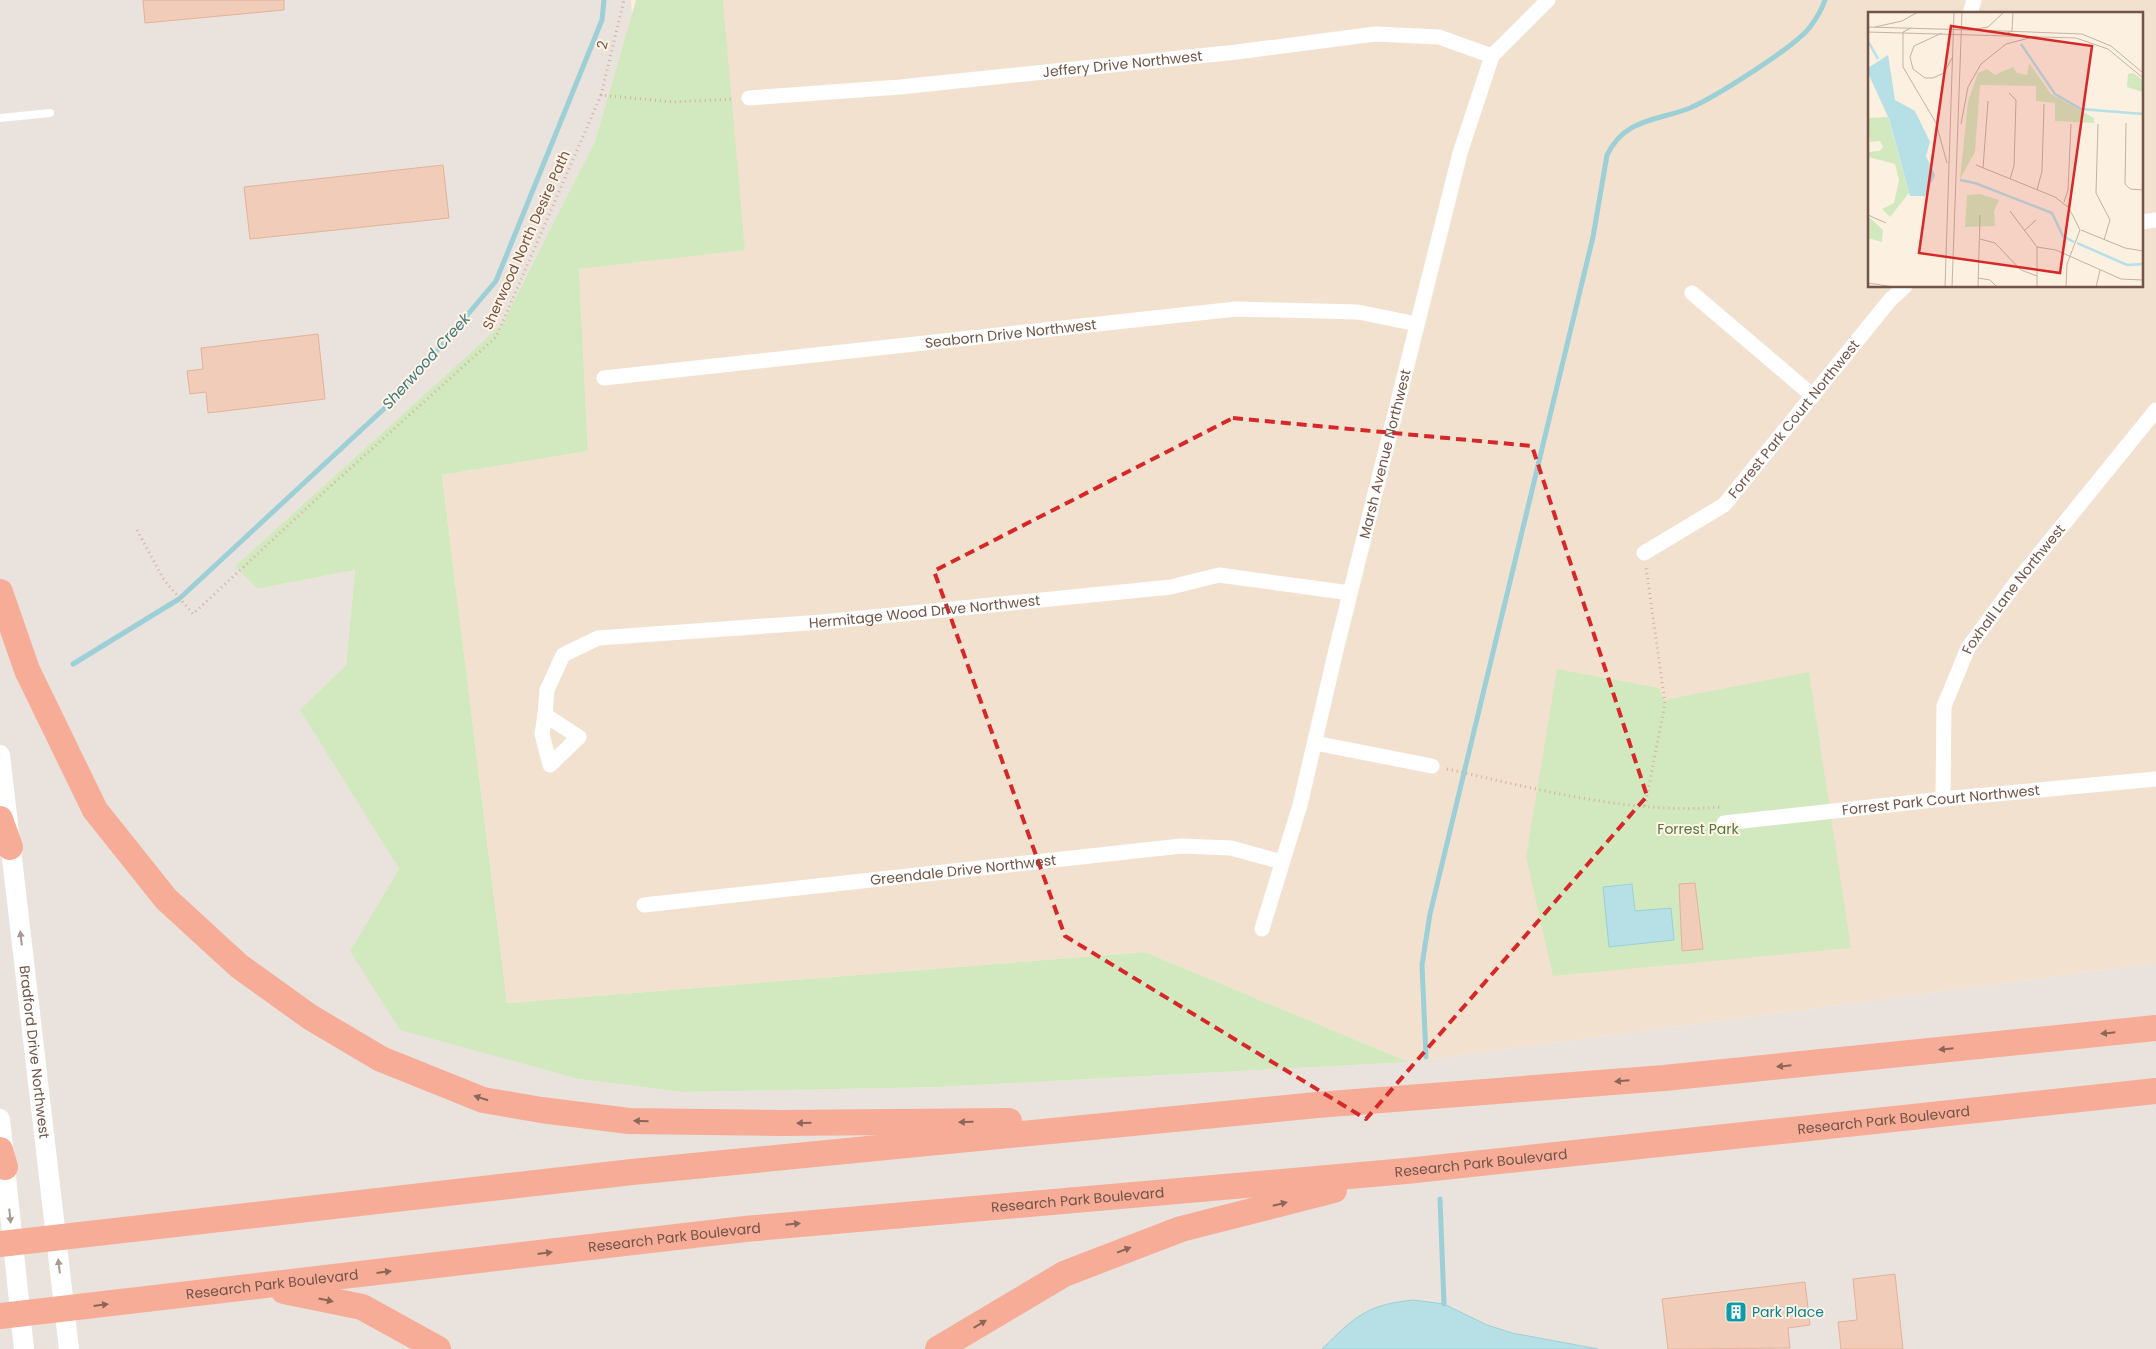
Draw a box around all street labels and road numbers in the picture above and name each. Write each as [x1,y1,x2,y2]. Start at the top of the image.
street label: 2 [591,39,613,51]
street label: Jeffery Drive Northwest [1042,46,1203,82]
street label: Sherwood North Desire Path [477,147,575,333]
street label: Seaborn Drive Northwest [924,314,1097,353]
street label: Forrest Park Court Northwest [1723,335,1864,502]
street label: Marsh Avenue Northwest [1354,367,1416,541]
street label: Foxhall Lane Northwest [1957,520,2070,657]
street label: Hermitage Wood Drive Northwest [808,590,1041,633]
street label: Forrest Park Court Northwest [1841,780,2041,820]
street label: Greendale Drive Northwest [869,850,1057,890]
street label: Bradford Drive Northwest [15,964,54,1140]
street label: Research Park Boulevard [1796,1101,1971,1139]
street label: Research Park Boulevard [1394,1144,1568,1182]
street label: Research Park Boulevard [990,1182,1165,1217]
street label: Research Park Boulevard [587,1218,762,1257]
street label: Research Park Boulevard [185,1264,360,1304]

